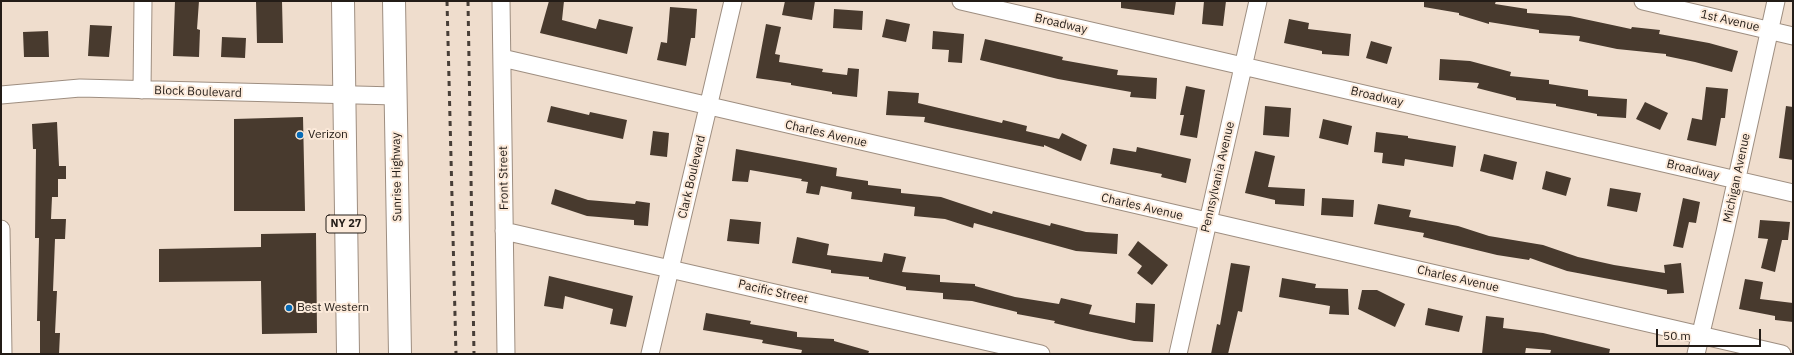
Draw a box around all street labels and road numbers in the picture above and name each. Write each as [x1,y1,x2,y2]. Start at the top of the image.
street label: 1st Avenue [1699,7,1761,35]
street label: Broadway [1033,11,1089,37]
street label: Block Boulevard [154,83,242,101]
street label: Broadway [1349,84,1405,110]
street label: Charles Avenue [784,118,868,150]
street label: Pennsylvania Avenue [1198,120,1238,234]
street label: Sunrise Highway [389,132,405,222]
street label: Michigan Avenue [1720,132,1754,224]
street label: Clark Boulevard [675,134,709,220]
street label: Front Street [496,146,512,210]
street label: Broadway [1665,157,1721,183]
street label: Charles Avenue [1100,191,1184,223]
road number: NY 27 [326,215,366,233]
street label: Charles Avenue [1416,263,1500,295]
street label: Pacific Street [737,277,809,307]

